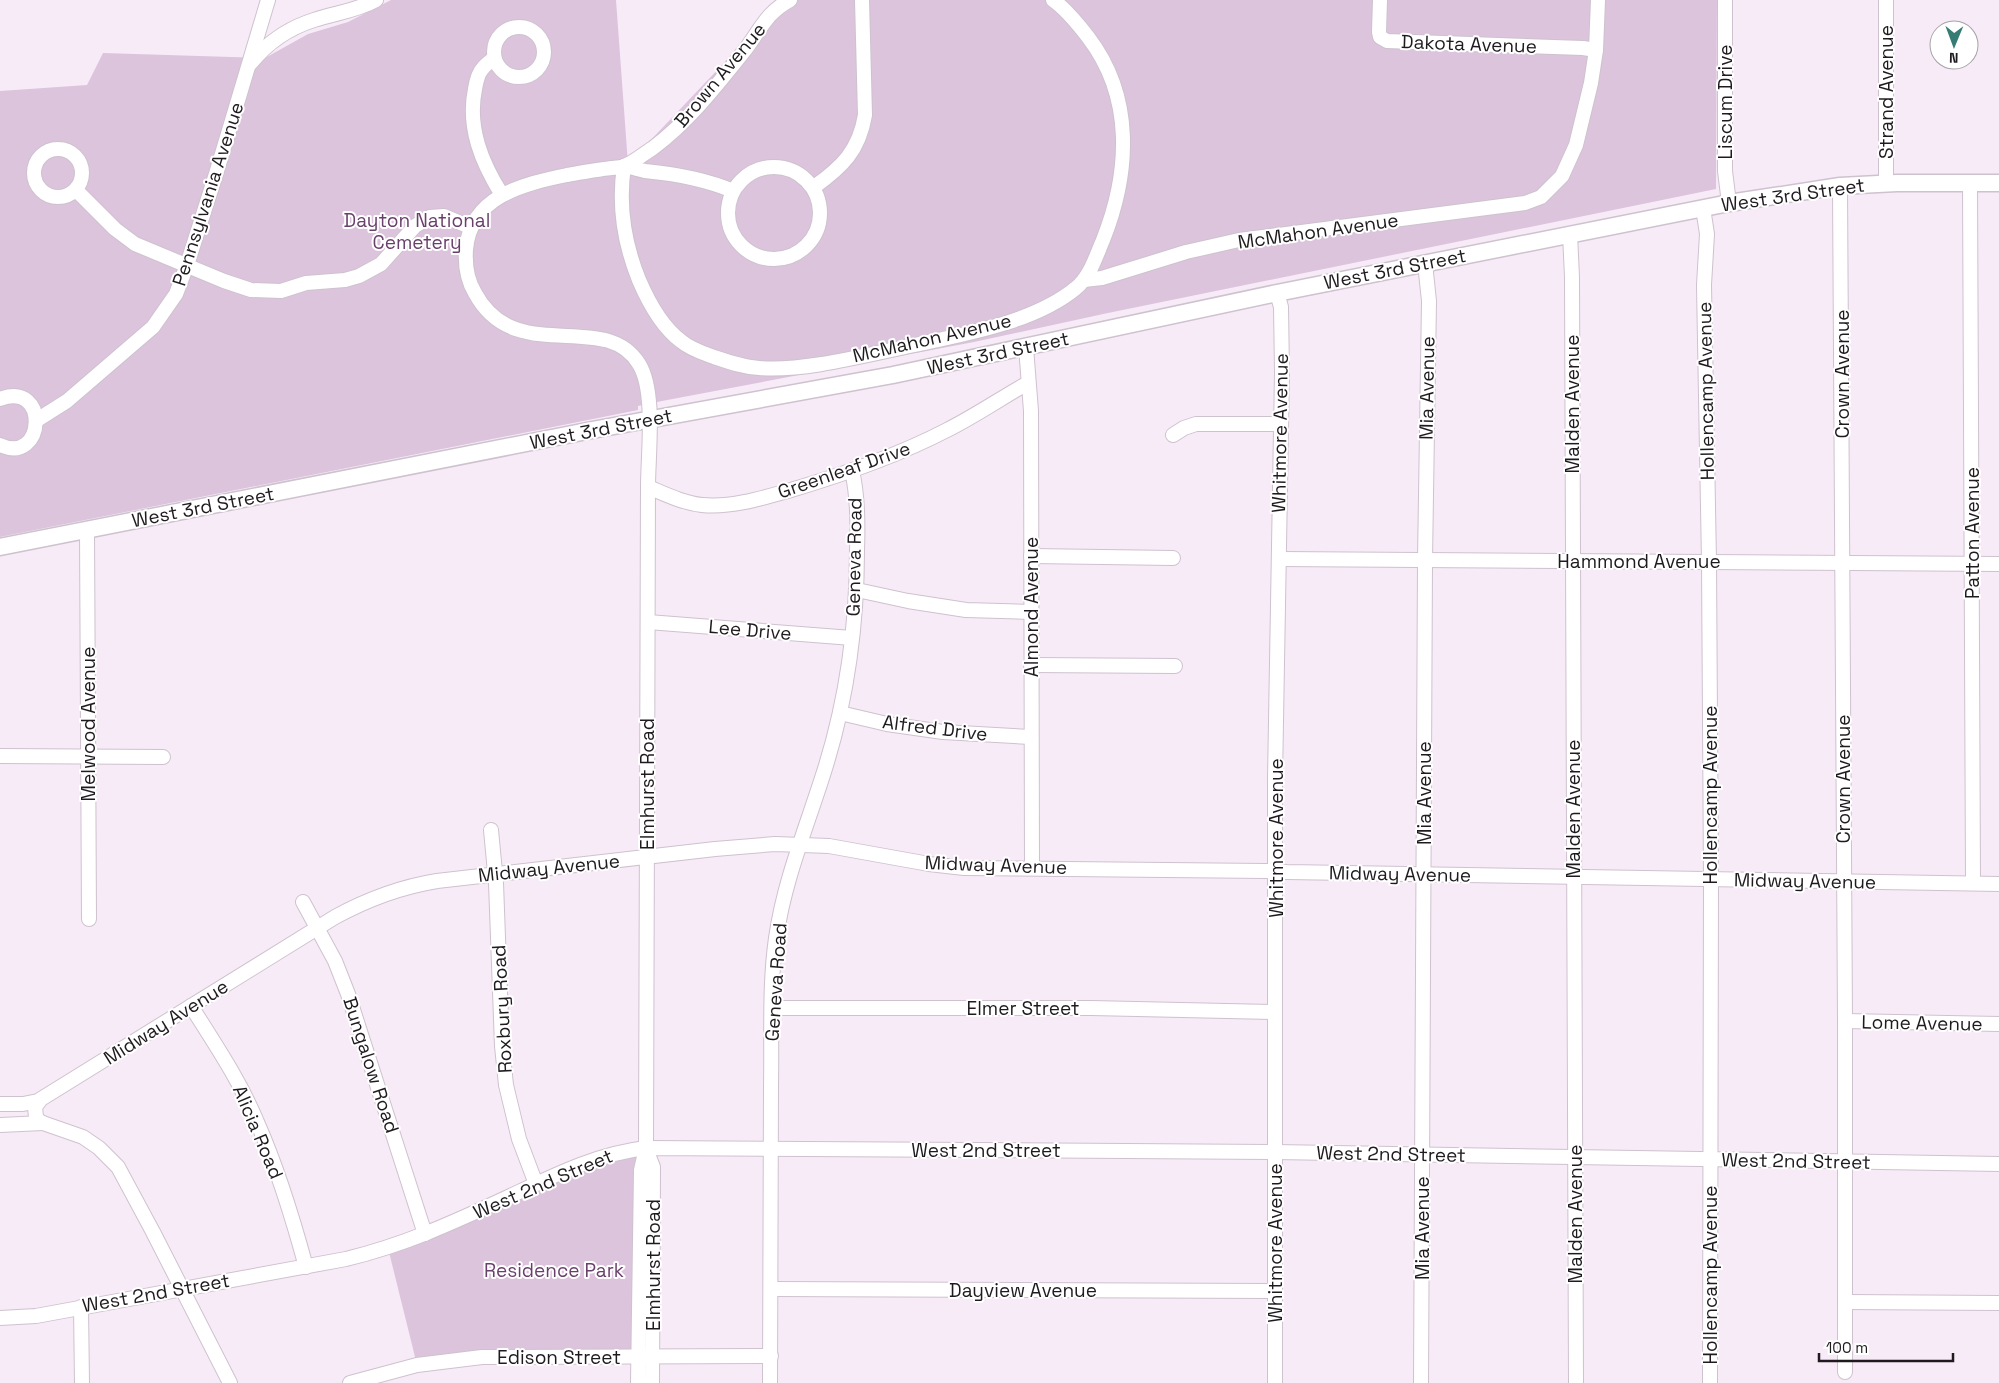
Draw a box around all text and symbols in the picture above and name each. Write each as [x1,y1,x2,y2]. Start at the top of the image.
street label: Brown Avenue [669,17,771,133]
north arrow [1929,20,1979,70]
street label: Strand Avenue [1874,25,1899,159]
street label: Dakota Avenue [1401,29,1537,59]
street label: Liscum Drive [1713,45,1738,159]
text: N [1949,49,1959,67]
street label: Pennsylvania Avenue [166,99,250,289]
street label: West 3rd Street [1720,173,1866,217]
street label: McMahon Avenue [1236,207,1400,255]
park label: Dayton National Cemetery [344,208,490,255]
street label: West 3rd Street [1322,243,1468,295]
street label: Hollencamp Avenue [1692,301,1720,481]
street label: McMahon Avenue [850,308,1014,368]
street label: Crown Avenue [1830,309,1855,439]
street label: West 3rd Street [925,326,1071,380]
street label: Malden Avenue [1560,335,1585,473]
street label: Mia Avenue [1414,336,1440,440]
street label: Whitmore Avenue [1266,353,1294,513]
street label: West 3rd Street [528,403,674,455]
street label: Greenleaf Drive [774,436,914,504]
street label: Patton Avenue [1960,467,1985,599]
street label: West 3rd Street [130,481,276,533]
street label: Geneva Road [840,497,868,617]
street label: Almond Avenue [1019,537,1044,677]
street label: Hammond Avenue [1557,549,1721,574]
street label: Lee Drive [707,614,793,646]
street label: Melwood Avenue [76,647,101,801]
street label: Hollencamp Avenue [1698,705,1723,885]
street label: Alfred Drive [881,709,989,747]
street label: Crown Avenue [1831,714,1856,844]
street label: Elmhurst Road [635,718,660,850]
street label: Malden Avenue [1561,740,1586,878]
street label: Mia Avenue [1412,741,1437,845]
street label: Whitmore Avenue [1264,758,1289,918]
street label: Midway Avenue [477,848,621,888]
street label: Midway Avenue [924,850,1068,880]
street label: Midway Avenue [1329,860,1471,888]
street label: Midway Avenue [1734,867,1876,895]
street label: Geneva Road [759,922,793,1042]
street label: Roxbury Road [486,944,518,1074]
street label: Midway Avenue [99,974,233,1070]
street label: Bungalow Road [337,994,405,1136]
street label: Elmer Street [966,996,1080,1021]
street label: Lome Avenue [1861,1009,1983,1037]
street label: Alicia Road [227,1081,289,1183]
street label: West 2nd Street [911,1138,1061,1163]
street label: West 2nd Street [1316,1140,1466,1168]
street label: West 2nd Street [469,1143,617,1225]
street label: Malden Avenue [1563,1145,1588,1283]
street label: West 2nd Street [1721,1147,1871,1175]
street label: Whitmore Avenue [1263,1163,1288,1323]
street label: Mia Avenue [1410,1176,1435,1280]
street label: Hollencamp Avenue [1698,1185,1723,1365]
street label: Elmhurst Road [641,1199,666,1331]
park label: Residence Park [484,1258,624,1283]
street label: West 2nd Street [80,1268,232,1318]
street label: Dayview Avenue [949,1278,1097,1303]
scale bar [1819,1330,1953,1362]
text: 100 m [1826,1338,1868,1357]
street label: Edison Street [497,1345,621,1370]

